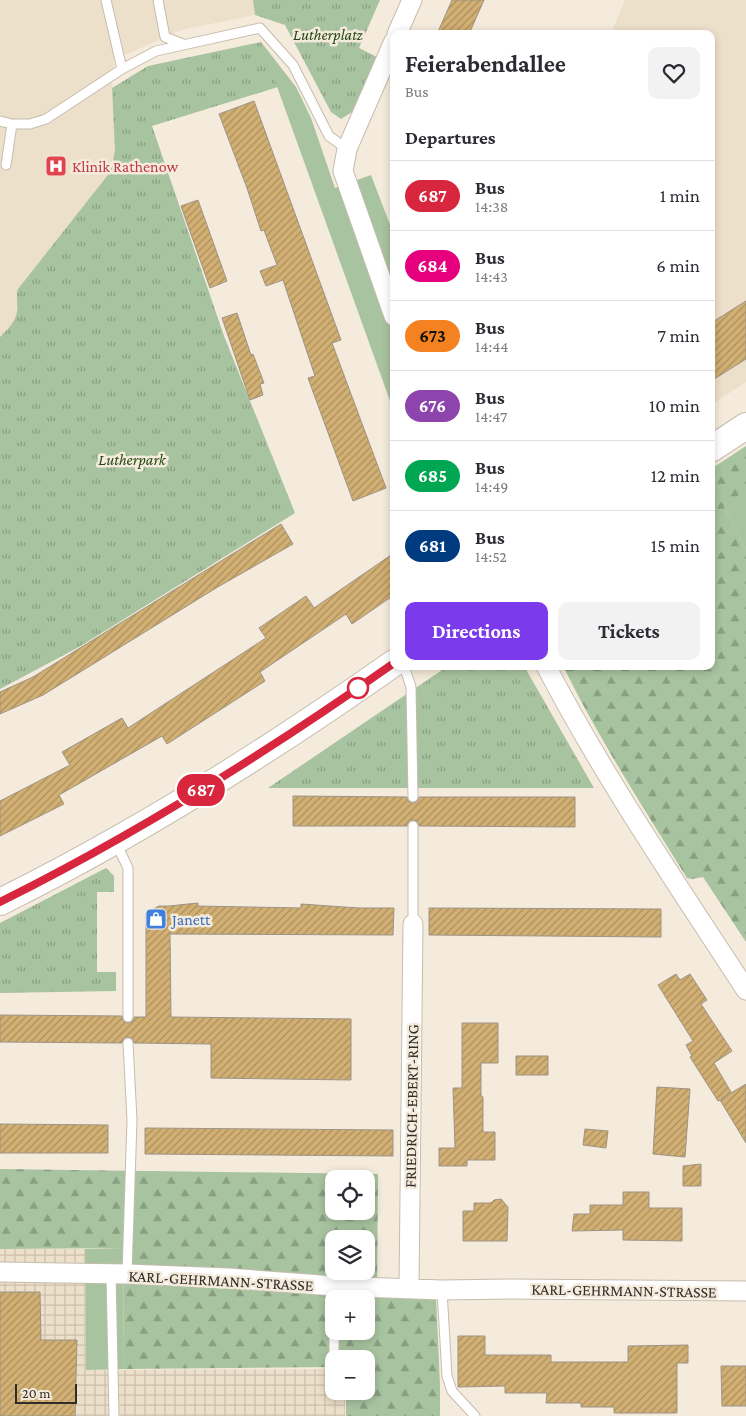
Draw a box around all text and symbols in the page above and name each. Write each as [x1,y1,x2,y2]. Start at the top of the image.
park label: Lutherplatz [293,26,364,44]
button: heart [648,47,700,99]
text: Feierabendallee [405,50,566,77]
text: Bus [405,83,429,100]
text: Departures [405,127,496,148]
hospital icon: Klinik Rathenow [44,154,68,178]
place label: Klinik Rathenow [72,158,179,175]
text: Bus [475,177,505,198]
text: 1 min [660,185,700,206]
text: 687 [418,186,447,206]
text: 14:38 [475,198,508,215]
text: Bus [475,247,505,268]
text: 6 min [656,255,700,276]
text: 684 [417,256,448,276]
text: 14:43 [475,268,508,285]
text: Bus [475,317,505,338]
text: 7 min [657,325,700,346]
text: 673 [419,326,446,346]
text: 14:44 [475,338,508,355]
text: Bus [475,387,505,408]
text: 10 min [649,395,700,416]
text: 676 [419,396,446,416]
text: 14:47 [475,408,507,425]
park label: Lutherpark [98,451,167,469]
text: Bus [475,457,505,478]
text: 12 min [651,465,700,486]
text: 685 [418,466,447,486]
text: 14:49 [475,478,508,495]
text: Bus [475,527,505,548]
text: 15 min [651,535,700,556]
text: 681 [419,536,446,556]
text: 14:52 [475,548,507,565]
button: Directions [405,602,548,660]
button: Tickets [558,602,700,660]
unlabelled marker [347,677,369,699]
line badge: 687 [172,774,230,806]
text: 687 [187,780,215,800]
shop icon: Janett [144,907,168,931]
place label: Janett [170,911,211,929]
street label: FRIEDRICH-EBERT-RING [402,1024,421,1188]
map controls [325,1170,375,1400]
button: locate [325,1170,375,1220]
button: layers [325,1230,375,1280]
street label: KARL-GEHRMANN-STRASSE [128,1267,314,1294]
street label: KARL-GEHRMANN-STRASSE [531,1280,717,1301]
button: + [325,1290,375,1340]
button: − [325,1350,375,1400]
scale bar [15,1381,78,1404]
text: 20 m [22,1385,50,1401]

